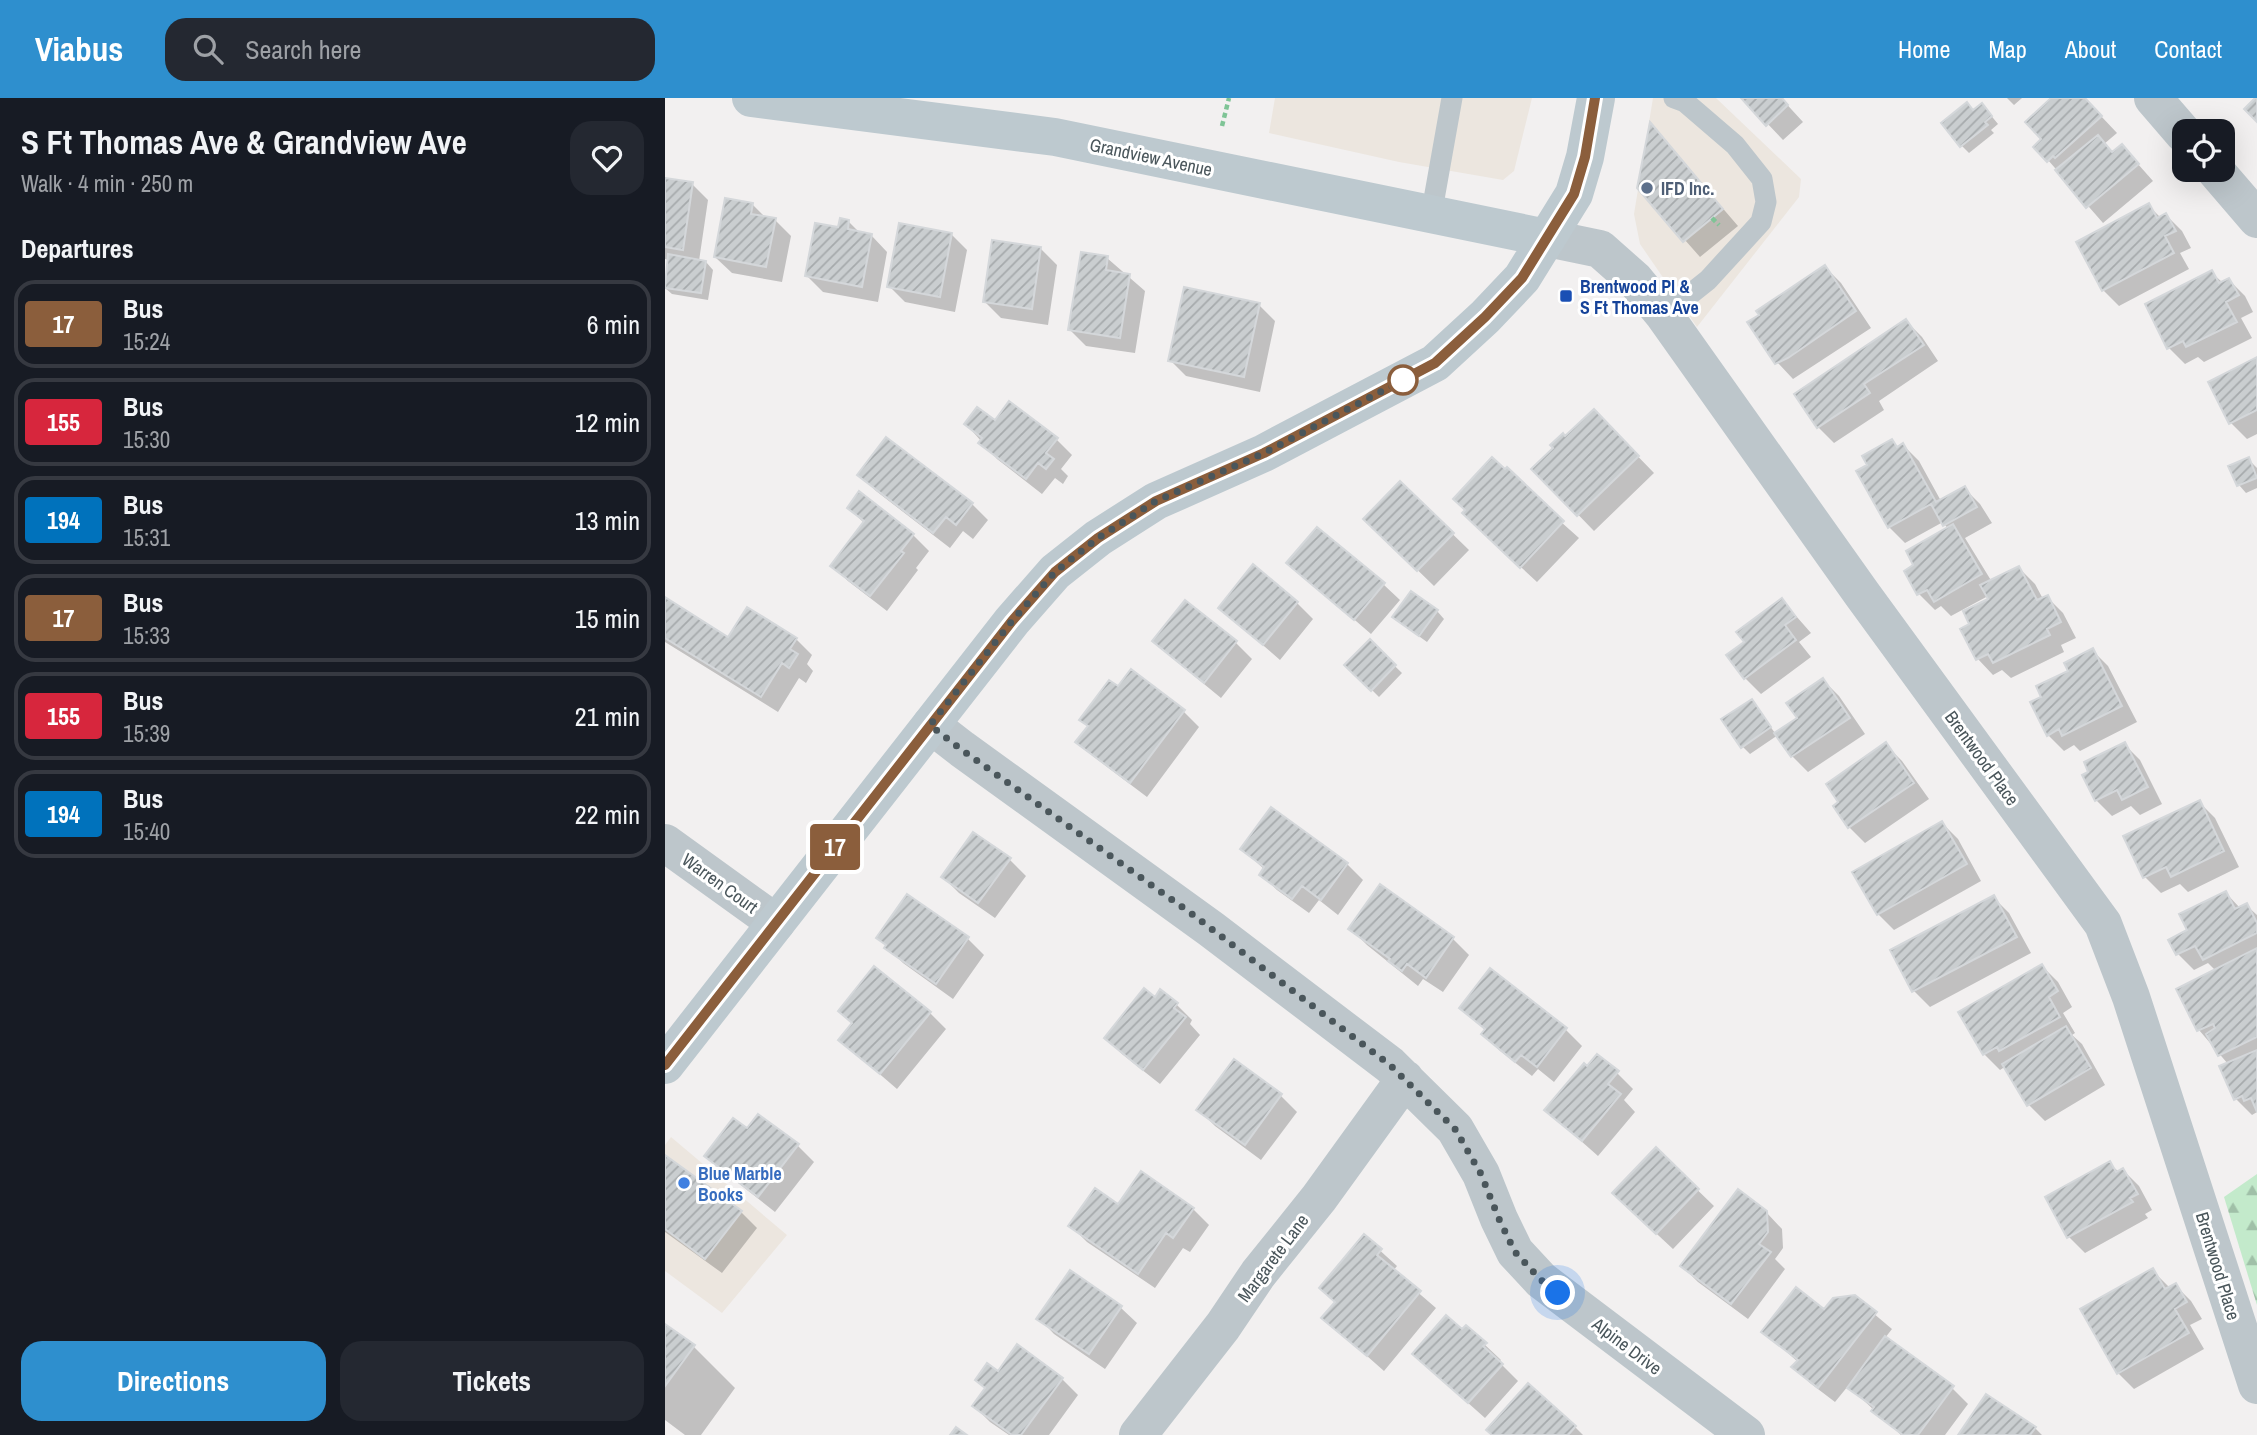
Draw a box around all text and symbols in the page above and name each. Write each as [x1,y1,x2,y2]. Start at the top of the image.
search box [165,18,655,81]
text: Viabus [35,27,123,71]
icon: search [189,30,227,68]
text: Search here [245,32,361,67]
text: Home [1898,33,1950,65]
text: Map [1988,33,2027,65]
text: About [2065,33,2116,65]
text: Contact [2154,33,2222,65]
map controls [2172,119,2235,182]
button: locate [2172,119,2235,182]
text: S Ft Thomas Ave & Grandview Ave [21,120,467,164]
button: heart [570,121,644,195]
street label: Grandview Avenue [1088,132,1214,182]
text: Walk · 4 min · 250 m [21,168,193,199]
place label: IFD Inc. [1661,176,1714,201]
marker: IFD Inc. [1639,180,1655,196]
text: Departures [21,231,134,266]
place label: Brentwood Pl & S Ft Thomas Ave [1580,274,1699,320]
marker: Brentwood Pl & S Ft Thomas Ave [1558,288,1574,304]
text: Bus [123,291,163,326]
text: 6 min [587,307,640,342]
text: 17 [53,308,74,340]
text: 15:24 [123,326,170,357]
unlabelled marker [1388,365,1418,395]
text: Bus [123,389,163,424]
text: 12 min [575,405,640,440]
text: 155 [47,406,80,438]
text: 15:30 [123,424,170,455]
text: Bus [123,487,163,522]
text: 13 min [575,503,640,538]
text: 194 [47,504,80,536]
text: 15:31 [123,522,170,553]
text: Bus [123,585,163,620]
text: 15 min [575,601,640,636]
text: 17 [53,602,74,634]
text: 15:33 [123,620,170,651]
text: Bus [123,683,163,718]
text: 21 min [575,699,640,734]
text: 155 [47,700,80,732]
street label: Brentwood Place [1939,706,2025,810]
text: 15:39 [123,718,170,749]
text: Bus [123,781,163,816]
text: 22 min [575,797,640,832]
text: 194 [47,798,80,830]
text: 15:40 [123,816,170,847]
line badge: 17 [803,824,867,870]
text: 17 [824,831,846,863]
street label: Warren Court [677,847,763,919]
place label: Blue Marble Books [698,1161,782,1207]
marker: Blue Marble Books [676,1175,692,1191]
street label: Margarete Lane [1232,1209,1314,1307]
street label: Brentwood Place [2190,1209,2246,1323]
your location [1540,1275,1575,1310]
street label: Alpine Drive [1586,1311,1667,1380]
button: Directions [21,1341,326,1421]
button: Tickets [340,1341,644,1421]

